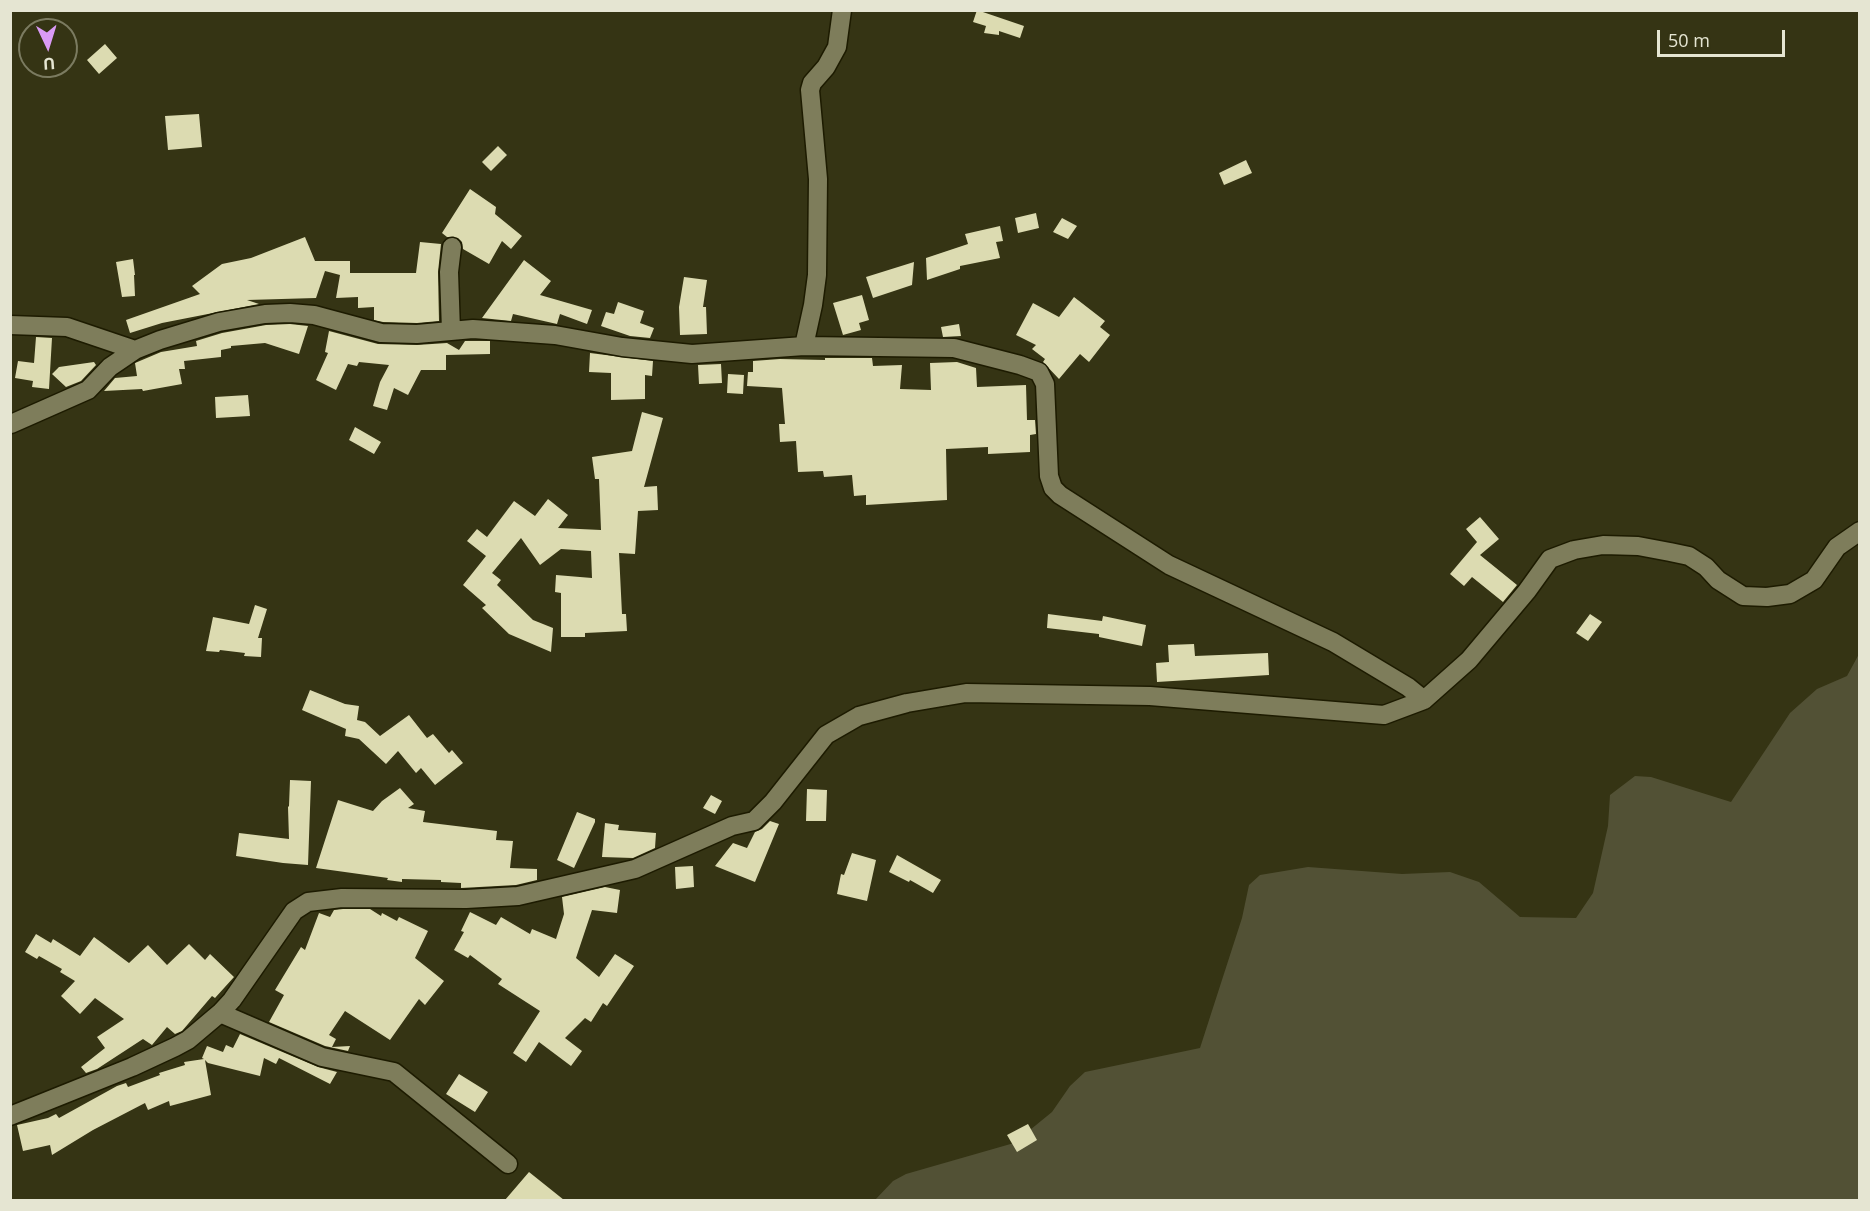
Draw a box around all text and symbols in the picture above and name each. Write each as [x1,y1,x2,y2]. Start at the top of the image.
north arrow [18,18,78,78]
scale bar [1660,18,1788,56]
text: 50 m [1668,28,1710,52]
text: U [42,53,56,75]

